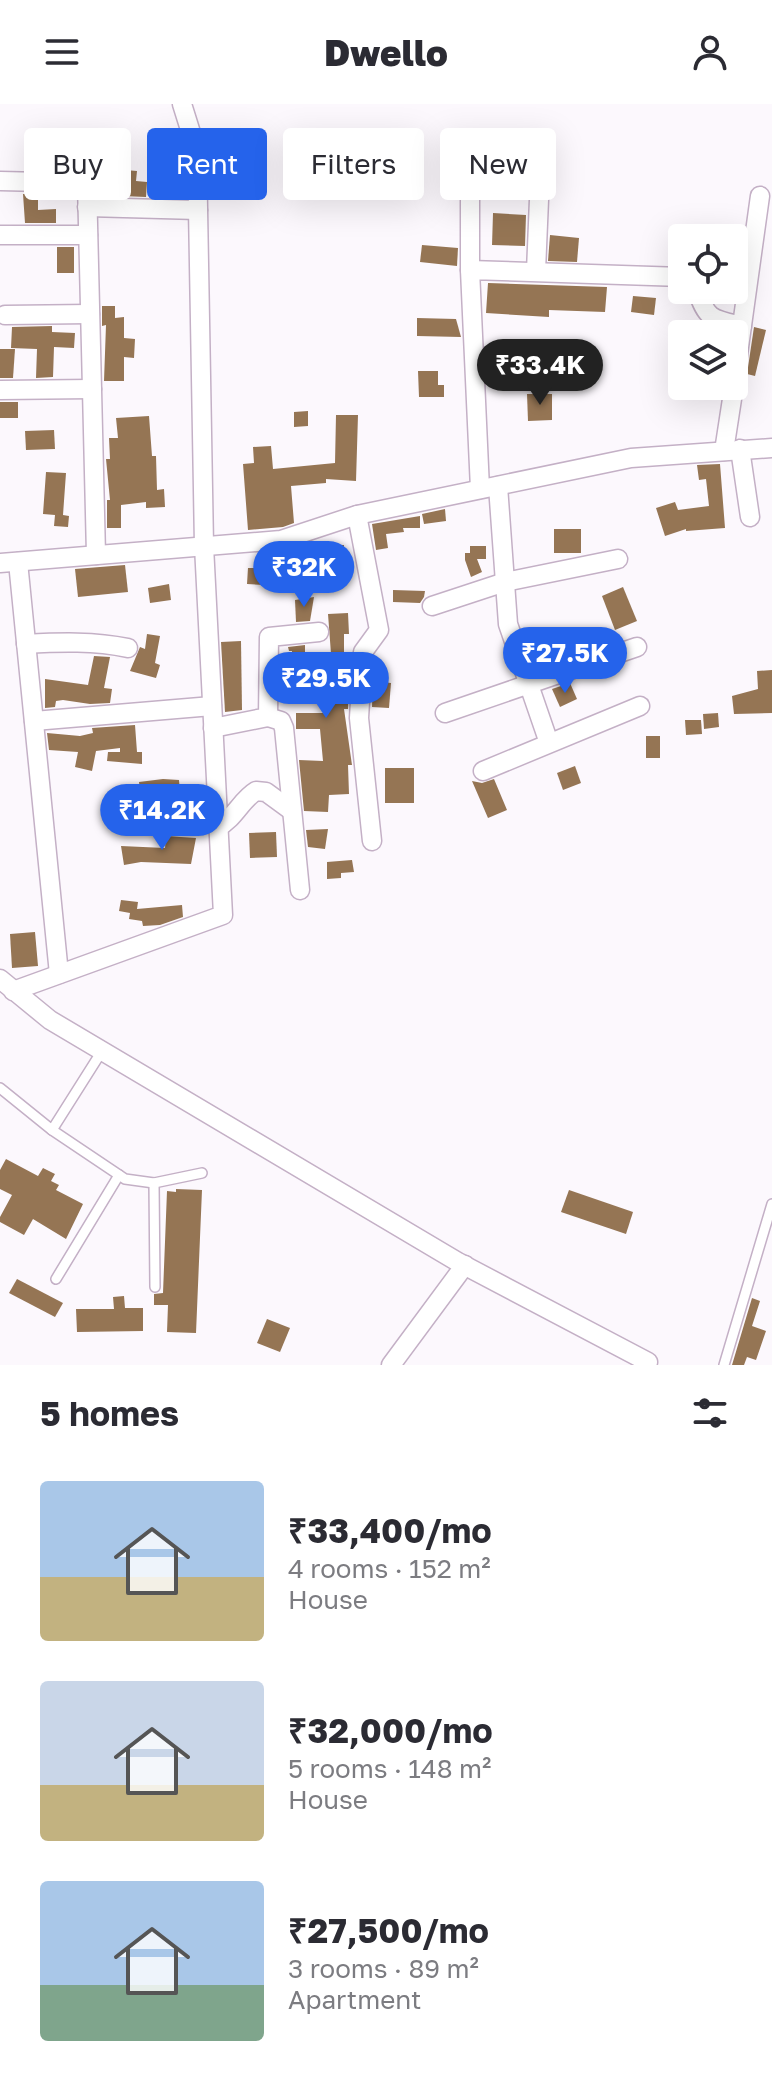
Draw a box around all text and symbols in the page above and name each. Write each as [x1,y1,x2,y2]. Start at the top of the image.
icon: menu [40,30,84,74]
icon: person [688,30,732,74]
text: Dwello [324,31,448,74]
chip: Buy [24,128,131,200]
chip: Rent [147,128,267,200]
chip: Filters [283,128,424,200]
chip: New [440,128,556,200]
map controls [668,224,748,400]
button: locate [668,224,748,304]
button: layers [668,320,748,400]
pin: ₹33.4K [475,339,605,407]
text: ₹33.4K [495,349,585,380]
pin: ₹32K [257,541,351,609]
text: ₹32K [271,551,337,582]
pin: ₹27.5K [500,627,630,695]
text: ₹27.5K [521,637,609,668]
pin: ₹29.5K [261,652,391,720]
text: ₹29.5K [281,662,371,693]
pin: ₹14.2K [97,784,227,852]
text: ₹14.2K [118,794,206,825]
icon: filters [688,1391,732,1435]
text: 5 homes [40,1393,179,1433]
text: ₹33,400/mo [288,1510,492,1550]
icon: home [104,1513,200,1609]
text: 4 rooms · 152 m² [288,1553,491,1584]
text: House [288,1584,368,1615]
text: ₹32,000/mo [288,1710,493,1750]
icon: home [104,1713,200,1809]
text: 5 rooms · 148 m² [288,1753,491,1784]
text: House [288,1784,368,1815]
text: ₹27,500/mo [288,1910,489,1950]
icon: home [104,1913,200,2009]
text: 3 rooms · 89 m² [288,1953,479,1984]
text: Apartment [288,1984,421,2015]

